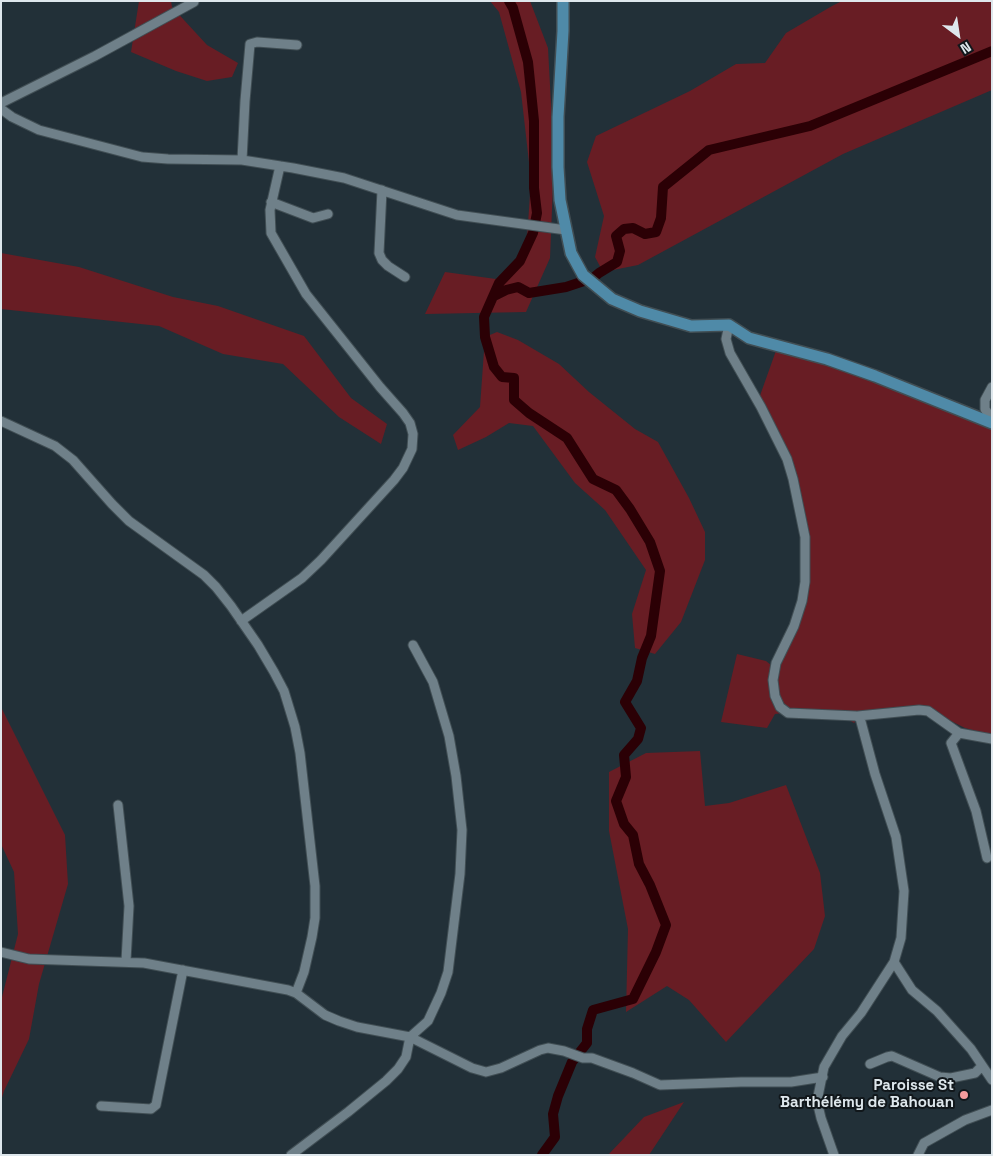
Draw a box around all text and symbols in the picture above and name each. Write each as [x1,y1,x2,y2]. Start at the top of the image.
north arrow [933,10,983,60]
text: N [957,38,974,58]
place label: Paroisse St Barthélémy de Bahouan [780,1077,954,1112]
marker: Paroisse St Barthélémy de Bahouan [958,1089,970,1101]

